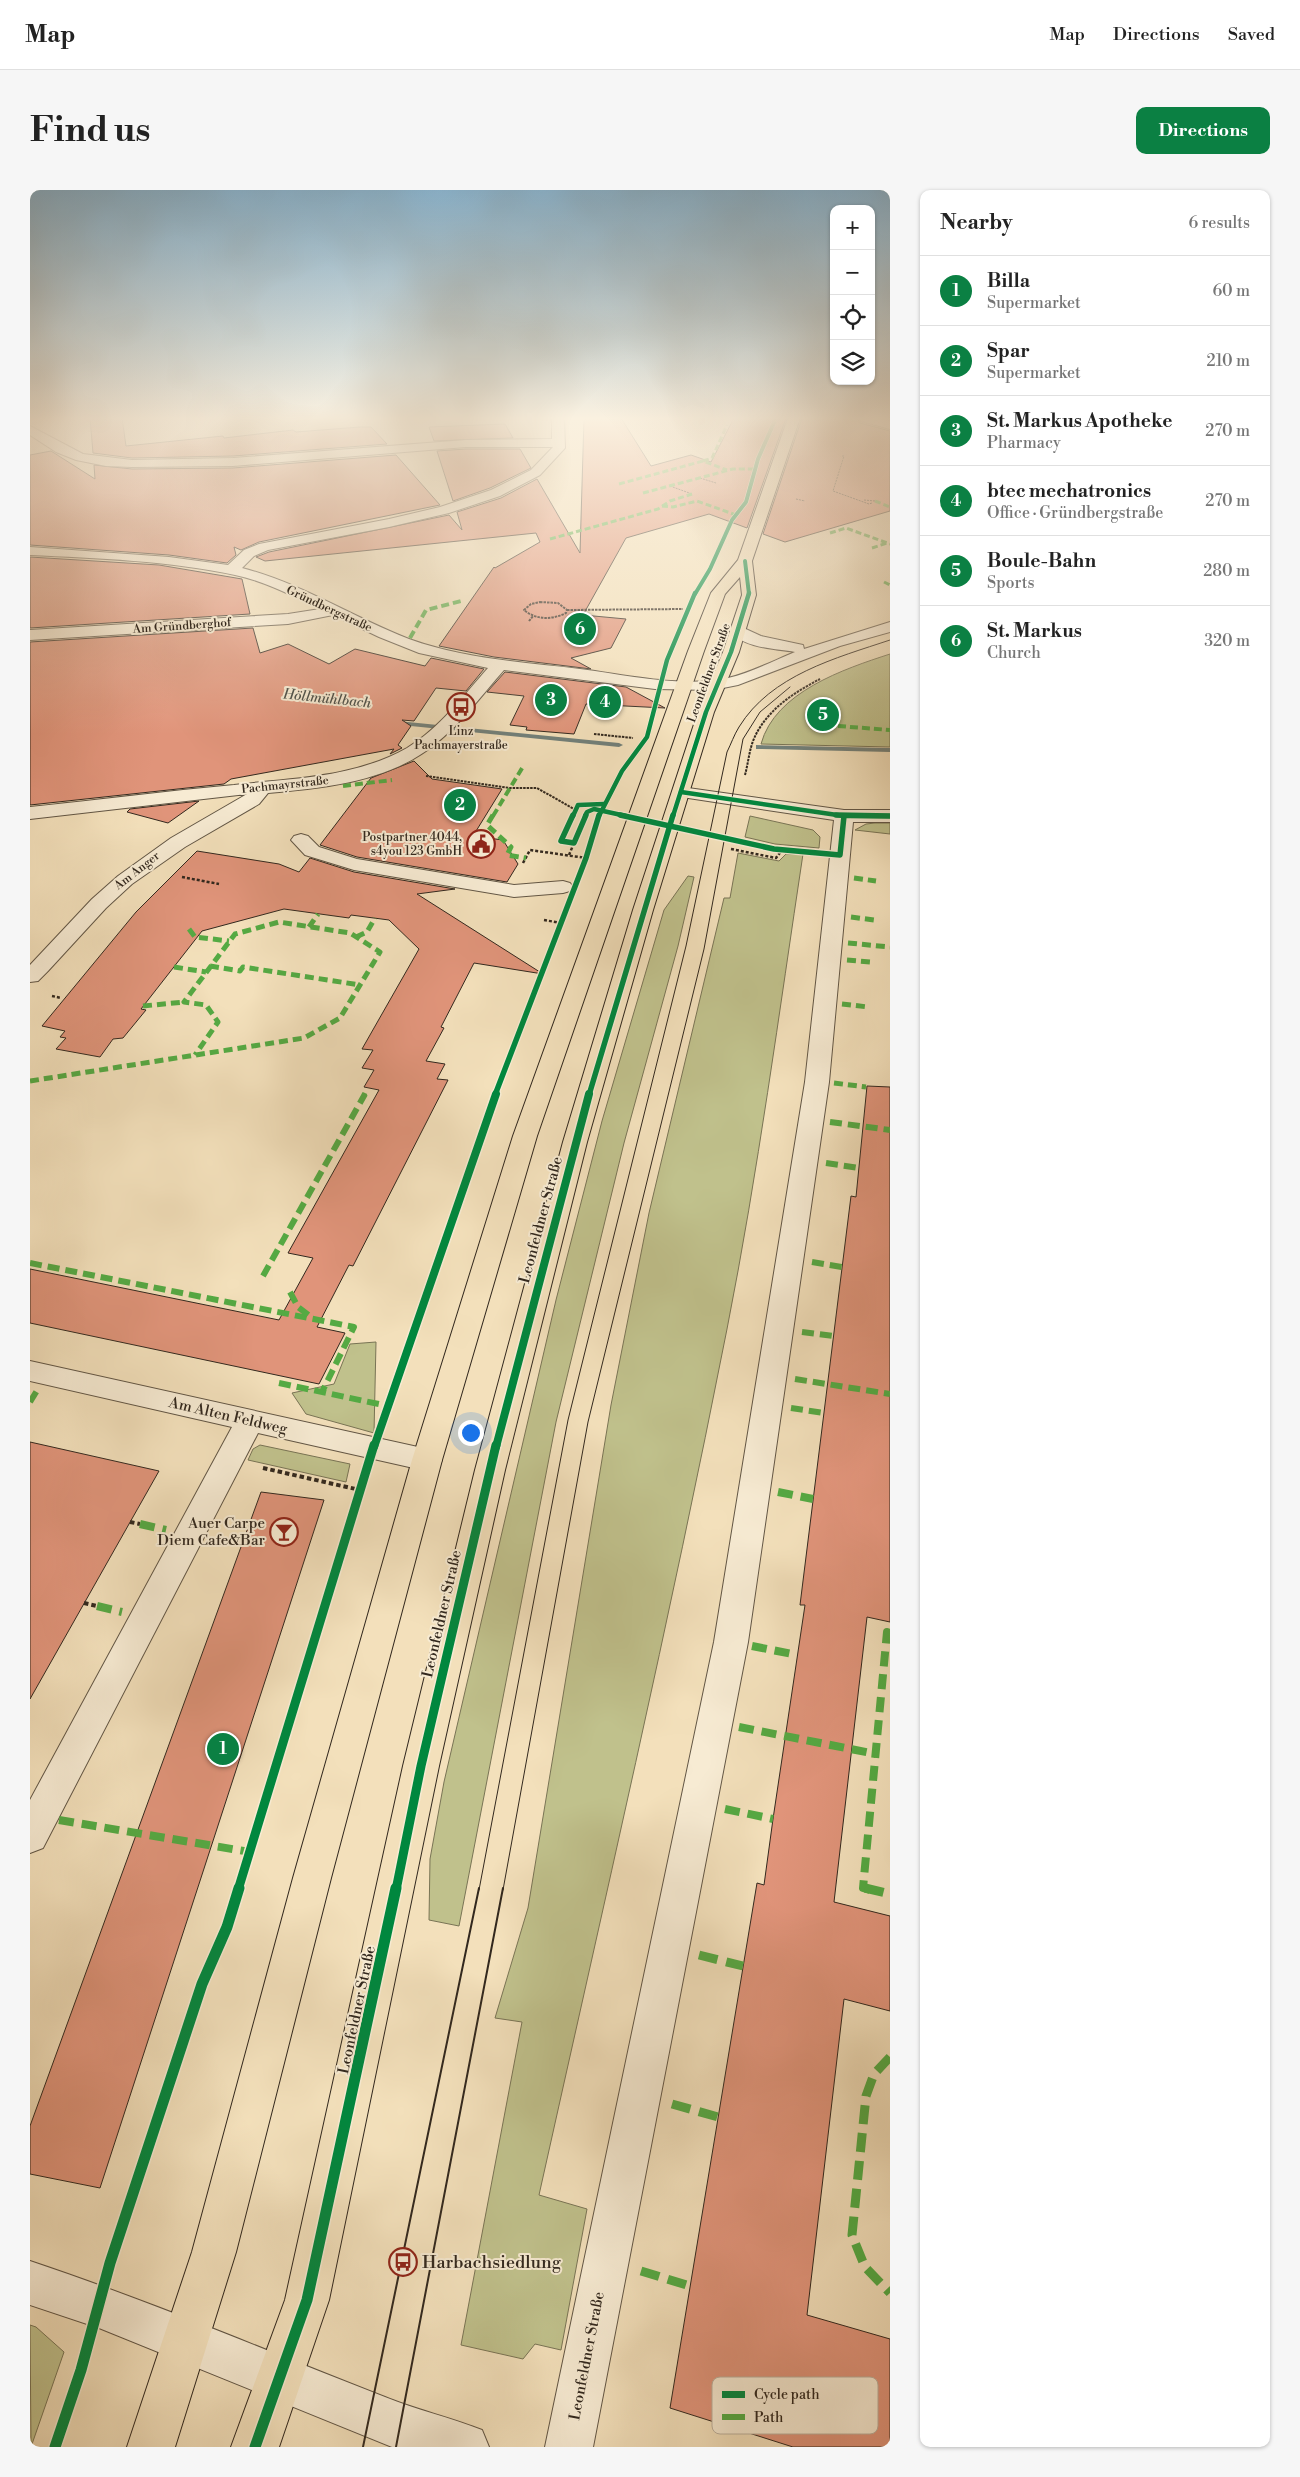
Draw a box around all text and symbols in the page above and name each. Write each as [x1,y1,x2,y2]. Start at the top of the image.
text: Map [25,20,75,50]
text: Map [1049,23,1085,46]
text: Directions [1113,23,1200,46]
text: Saved [1228,23,1275,46]
button: Directions [1136,107,1270,154]
text: Find us [30,109,150,152]
map controls [830,205,875,385]
button: + [830,205,875,250]
text: Nearby [940,210,1013,236]
text: 6 results [1189,213,1250,233]
button: − [830,250,875,295]
text: Billa [987,269,1030,293]
text: 1 [952,281,960,301]
text: 60 m [1212,281,1250,301]
text: Supermarket [987,293,1081,313]
button: locate [830,295,875,340]
text: Spar [987,339,1030,363]
button: layers [830,340,875,385]
text: 2 [951,351,961,371]
text: 210 m [1206,351,1250,371]
text: Supermarket [987,363,1081,383]
text: St. Markus Apotheke [987,409,1173,433]
text: 3 [951,421,961,441]
text: 270 m [1205,421,1250,441]
text: Pharmacy [987,433,1061,453]
text: btec mechatronics [987,479,1151,503]
text: 4 [951,491,961,511]
text: 270 m [1205,491,1250,511]
text: Office · Gründbergstraße [987,503,1163,523]
text: Boule-Bahn [987,549,1096,573]
text: 5 [951,561,961,581]
text: 280 m [1203,561,1250,581]
text: Sports [987,573,1034,593]
street label: Gründbergstraße [284,583,374,635]
pin: 6 [564,610,596,648]
street label: Am Gründberghof [131,615,232,637]
text: St. Markus [987,619,1082,643]
street label: Leonfeldner Straße [684,621,734,725]
text: 6 [951,631,961,651]
text: 320 m [1204,631,1250,651]
text: Church [987,643,1041,663]
pin: 3 [535,681,567,719]
pin: 4 [589,683,621,721]
water label: Höllmühlbach [281,685,372,713]
bus stop icon: Linz Pachmayerstraße [446,692,476,722]
pin: 5 [807,696,839,734]
place label: Linz Pachmayerstraße [414,724,508,753]
street label: Pachmayrstraße [241,773,329,797]
pin: 2 [444,786,476,824]
public building icon: Postpartner 4044, s4you 123 GmbH [466,829,496,859]
place label: Postpartner 4044, s4you 123 GmbH [362,830,462,859]
street label: Am Anger [110,848,163,894]
street label: Leonfeldner Straße [515,1154,567,1286]
street label: Am Alten Feldweg [166,1393,289,1439]
your location [458,1420,484,1446]
place label: Auer Carpe Diem Cafe&Bar [157,1514,266,1550]
bar icon: Auer Carpe Diem Cafe&Bar [269,1517,299,1547]
street label: Leonfeldner Straße [418,1548,466,1680]
pin: 1 [207,1730,239,1768]
street label: Leonfeldner Straße [334,1944,380,2076]
bus stop icon: Harbachsiedlung [388,2247,418,2277]
place label: Harbachsiedlung [422,2251,562,2274]
street label: Leonfeldner Straße [565,2290,609,2422]
legend [712,2377,878,2434]
text: Cycle path [754,2386,820,2404]
text: Path [754,2409,784,2427]

